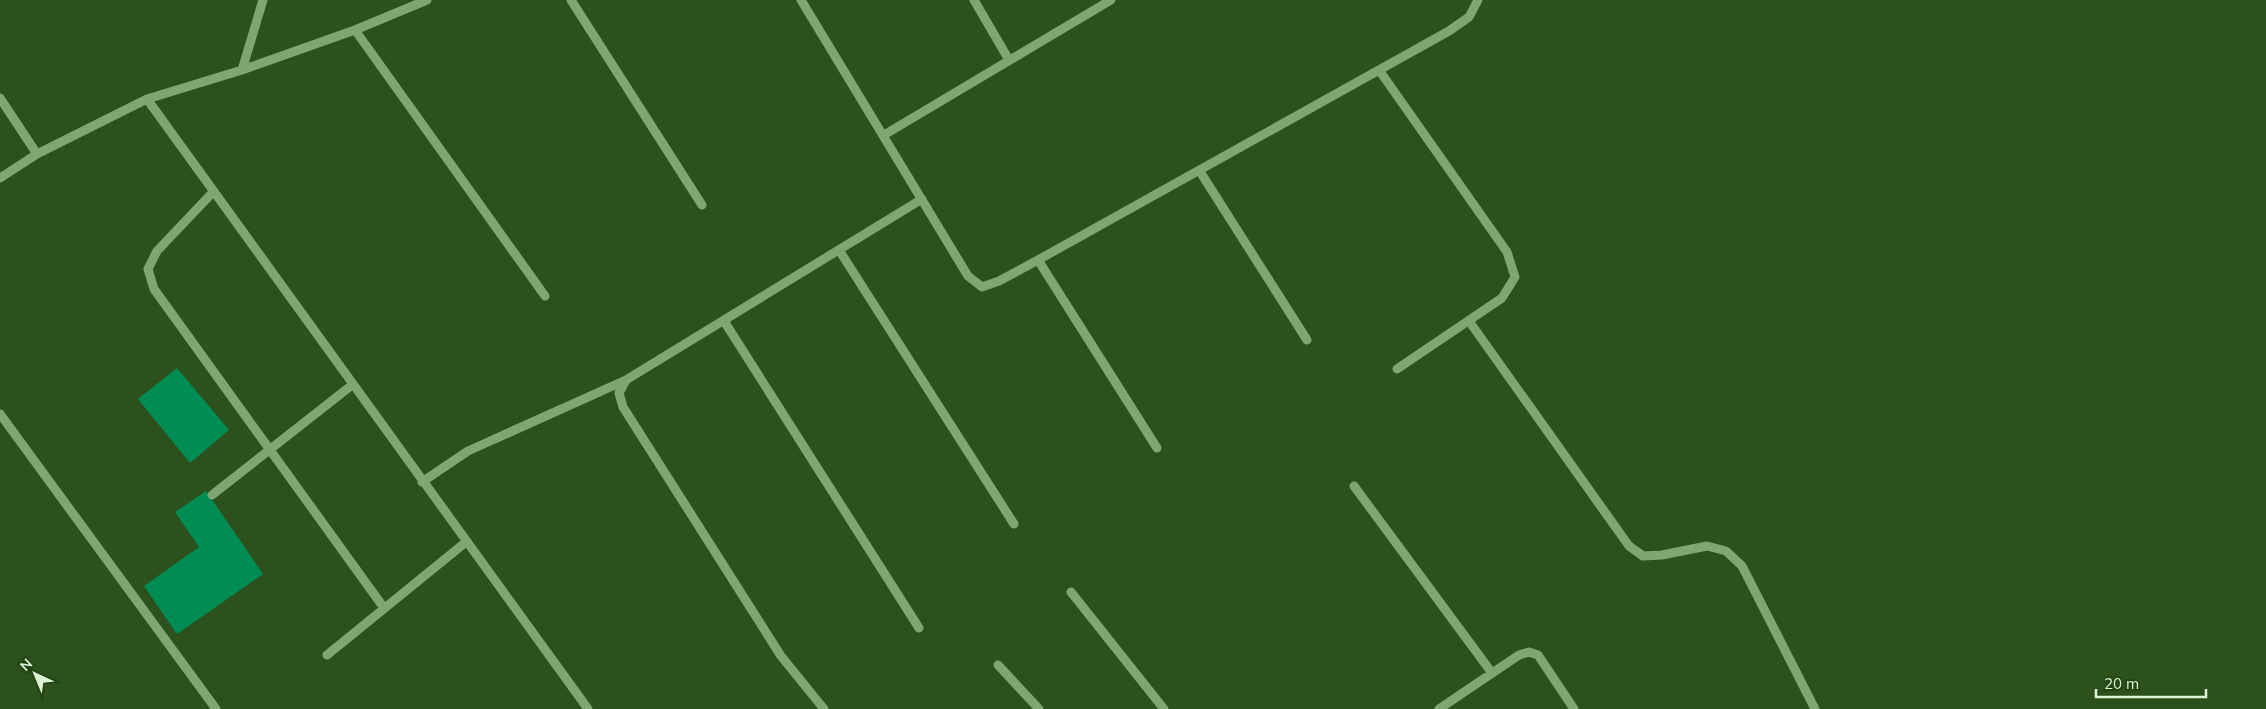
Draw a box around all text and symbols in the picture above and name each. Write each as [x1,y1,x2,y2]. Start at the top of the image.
north arrow [10,649,60,699]
text: N [16,655,36,675]
scale bar [2096,666,2206,698]
text: 20 m [2104,674,2139,693]

